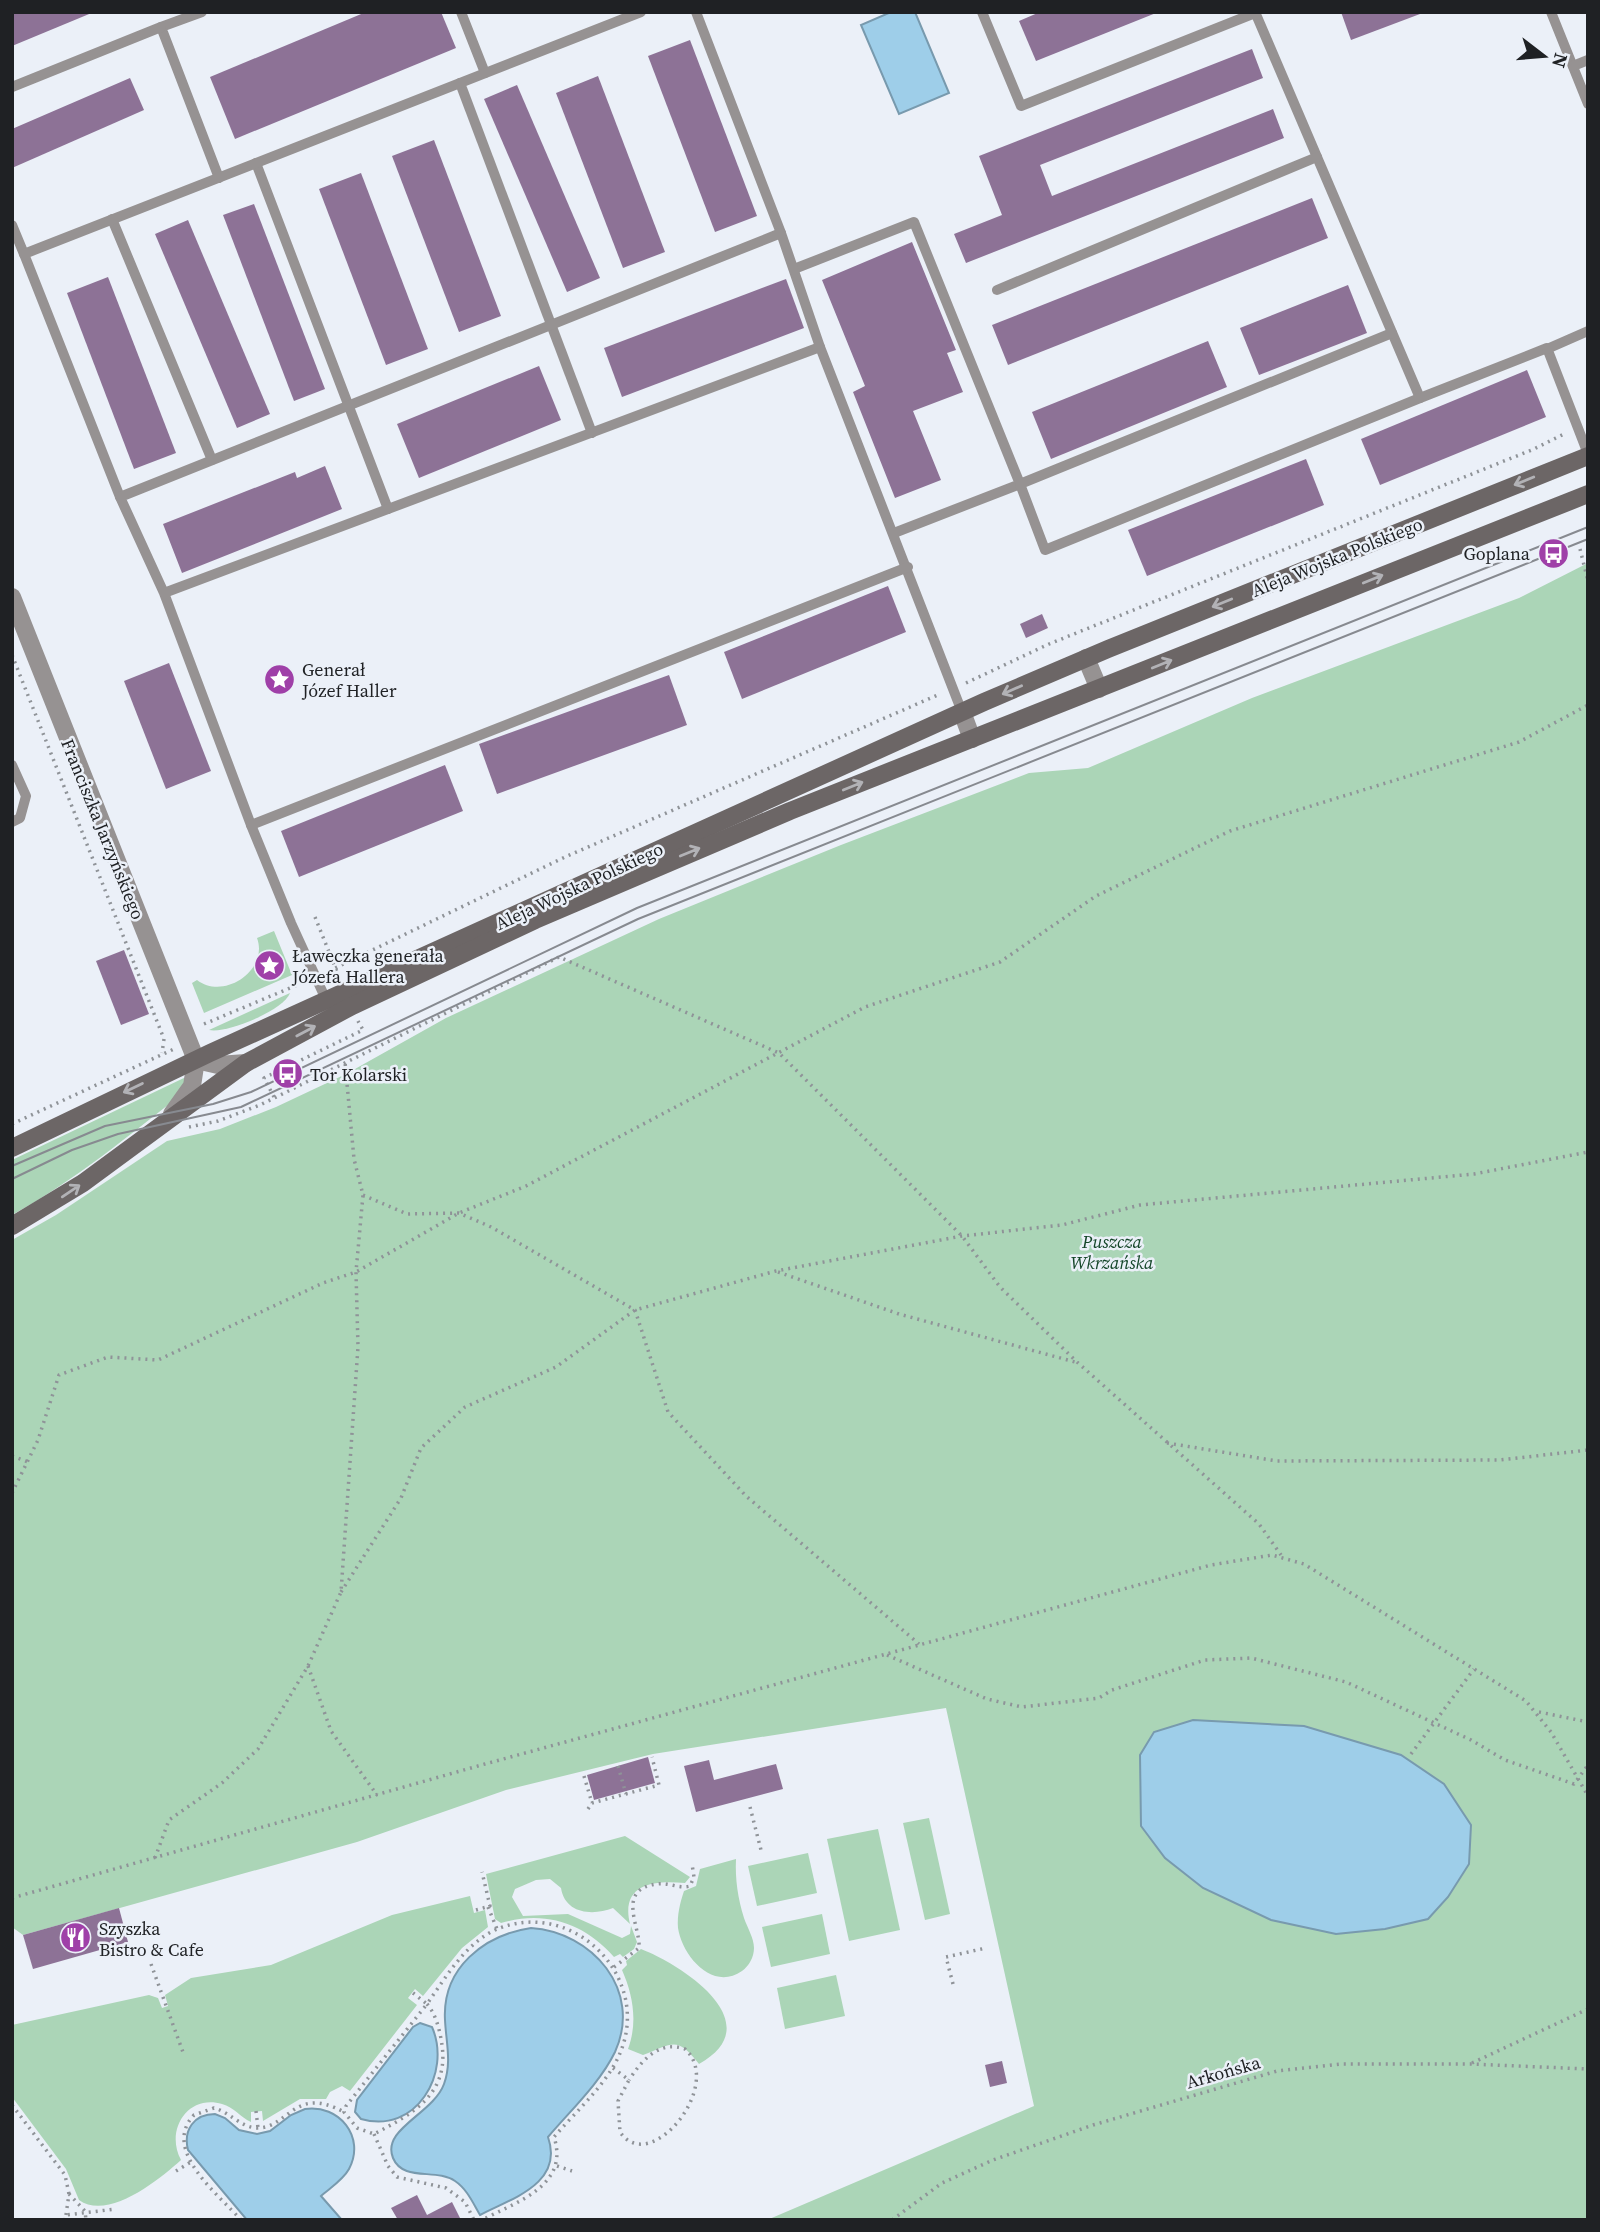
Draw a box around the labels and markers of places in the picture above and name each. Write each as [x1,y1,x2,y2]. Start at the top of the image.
bus stop icon: Goplana [1536,536,1570,570]
place label: Goplana [1463,541,1531,566]
place label: Generał Józef Haller [301,657,397,703]
place icon: Generał Józef Haller [262,662,296,696]
place label: Ławeczka generała Józefa Hallera [291,943,444,989]
place icon: Ławeczka generała Józefa Hallera [252,948,286,982]
bus stop icon: Tor Kolarski [270,1057,304,1091]
place label: Tor Kolarski [310,1062,407,1087]
place label: Szyszka Bistro & Cafe [99,1916,204,1962]
restaurant icon: Szyszka Bistro & Cafe [59,1921,93,1955]

